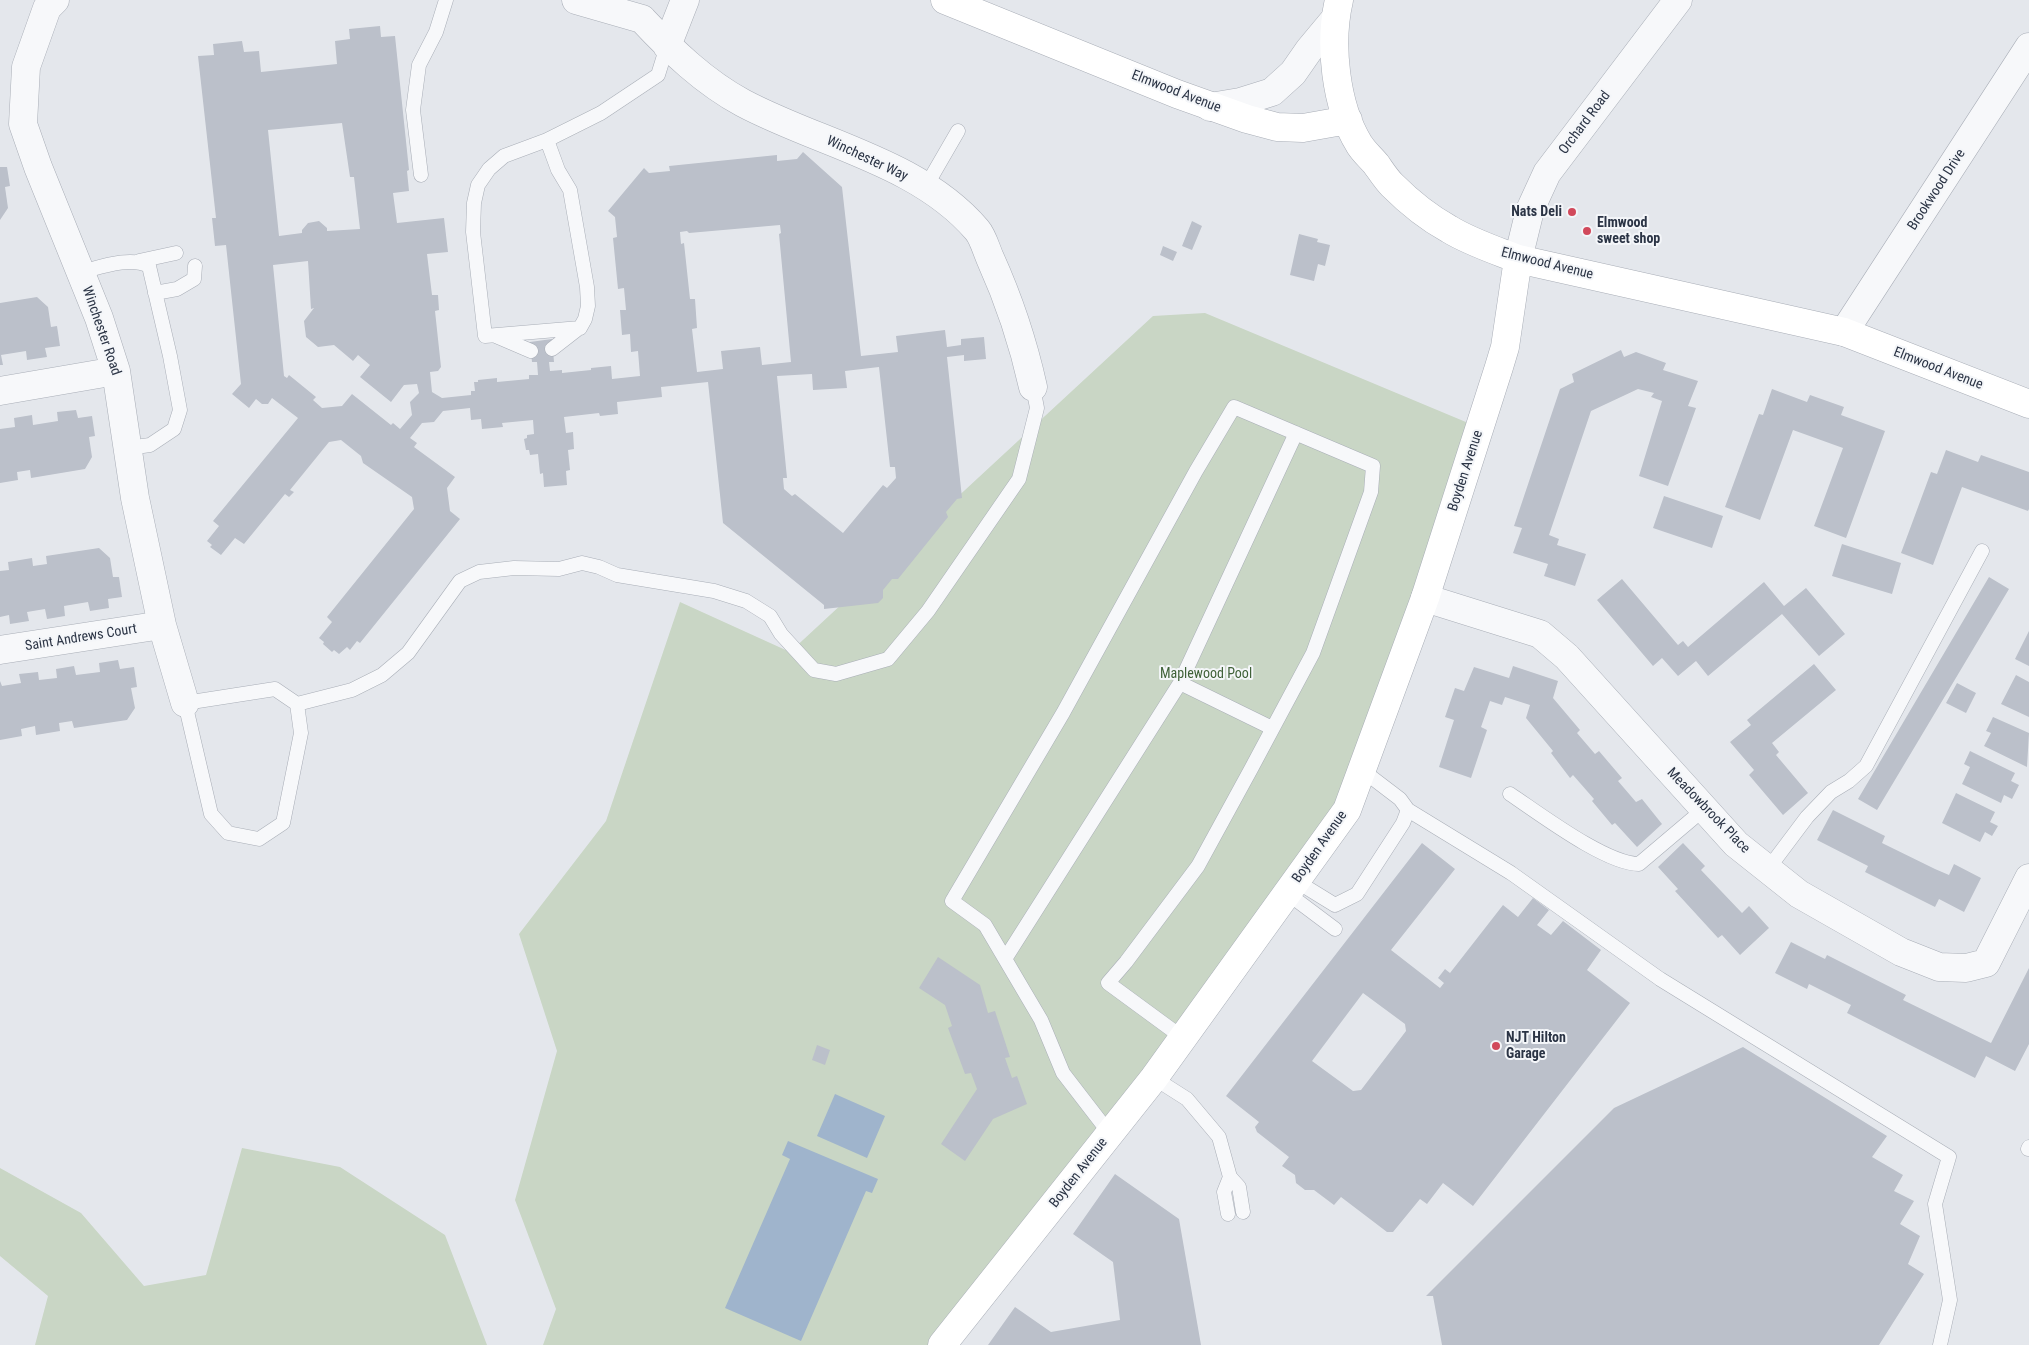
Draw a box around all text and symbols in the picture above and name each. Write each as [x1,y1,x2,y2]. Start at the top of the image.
street label: Elmwood Avenue [1129,67,1223,117]
street label: Orchard Road [1556,88,1614,158]
street label: Winchester Way [824,133,910,185]
street label: Brookwood Drive [1905,146,1969,234]
place label: Nats Deli [1511,204,1562,220]
marker: Nats Deli [1566,206,1578,218]
place label: Elmwood sweet shop [1597,215,1660,248]
marker: Elmwood sweet shop [1581,225,1593,237]
street label: Elmwood Avenue [1499,244,1595,284]
street label: Winchester Road [78,284,124,378]
street label: Elmwood Avenue [1891,344,1985,394]
street label: Boyden Avenue [1445,428,1487,514]
street label: Saint Andrews Court [24,621,138,655]
park label: Maplewood Pool [1160,666,1252,682]
street label: Meadowbrook Place [1663,765,1753,857]
street label: Boyden Avenue [1289,808,1351,886]
place label: NJT Hilton Garage [1506,1030,1566,1062]
marker: NJT Hilton Garage [1490,1040,1502,1052]
street label: Boyden Avenue [1046,1135,1112,1211]

